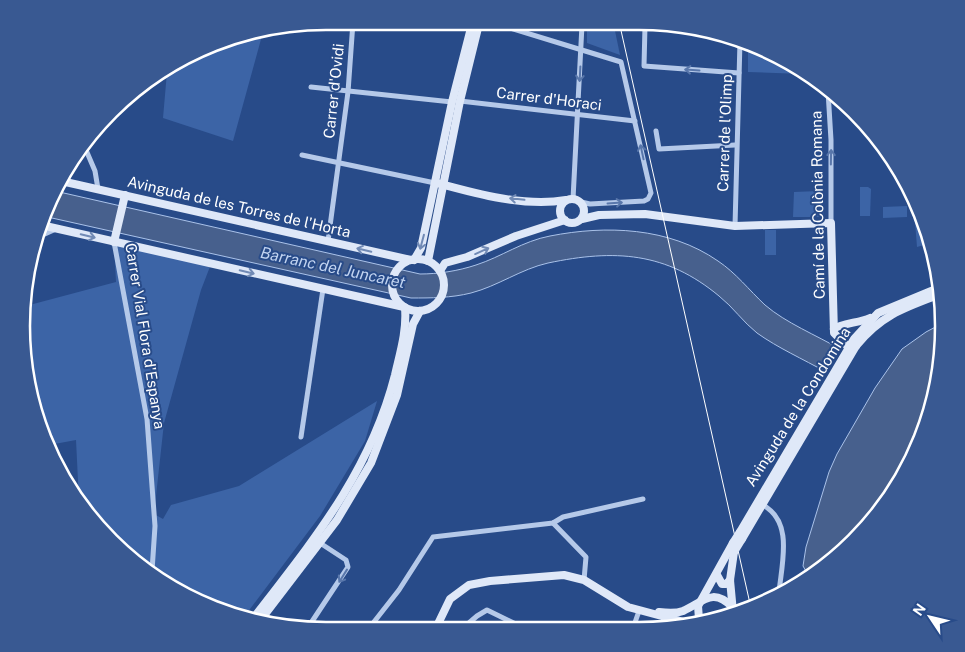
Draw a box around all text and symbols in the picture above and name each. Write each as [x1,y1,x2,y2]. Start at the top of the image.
street label: Carrer d'Ovidi [320,43,347,139]
one-way arrow [684,65,700,74]
one-way arrow [575,66,585,82]
street label: Carrer de l'Olimp [714,74,735,192]
street label: Carrer d'Horaci [495,84,603,113]
street label: Camí de la Colònia Romana [807,111,828,299]
one-way arrow [637,145,646,161]
one-way arrow [826,149,836,166]
street label: Avinguda de les Torres de l'Horta [126,173,352,241]
one-way arrow [510,194,526,204]
one-way arrow [606,198,622,207]
one-way arrow [80,232,96,241]
one-way arrow [417,233,426,249]
street label: Carrer Vial Flora d'Espanya [122,242,169,430]
water label: Barranc del Juncaret [259,243,407,292]
one-way arrow [356,245,372,254]
one-way arrow [474,245,489,255]
one-way arrow [238,268,254,277]
street label: Avinguda de la Condomina [742,324,854,489]
one-way arrow [337,568,347,582]
north arrow [905,592,955,642]
text: N [910,600,929,619]

